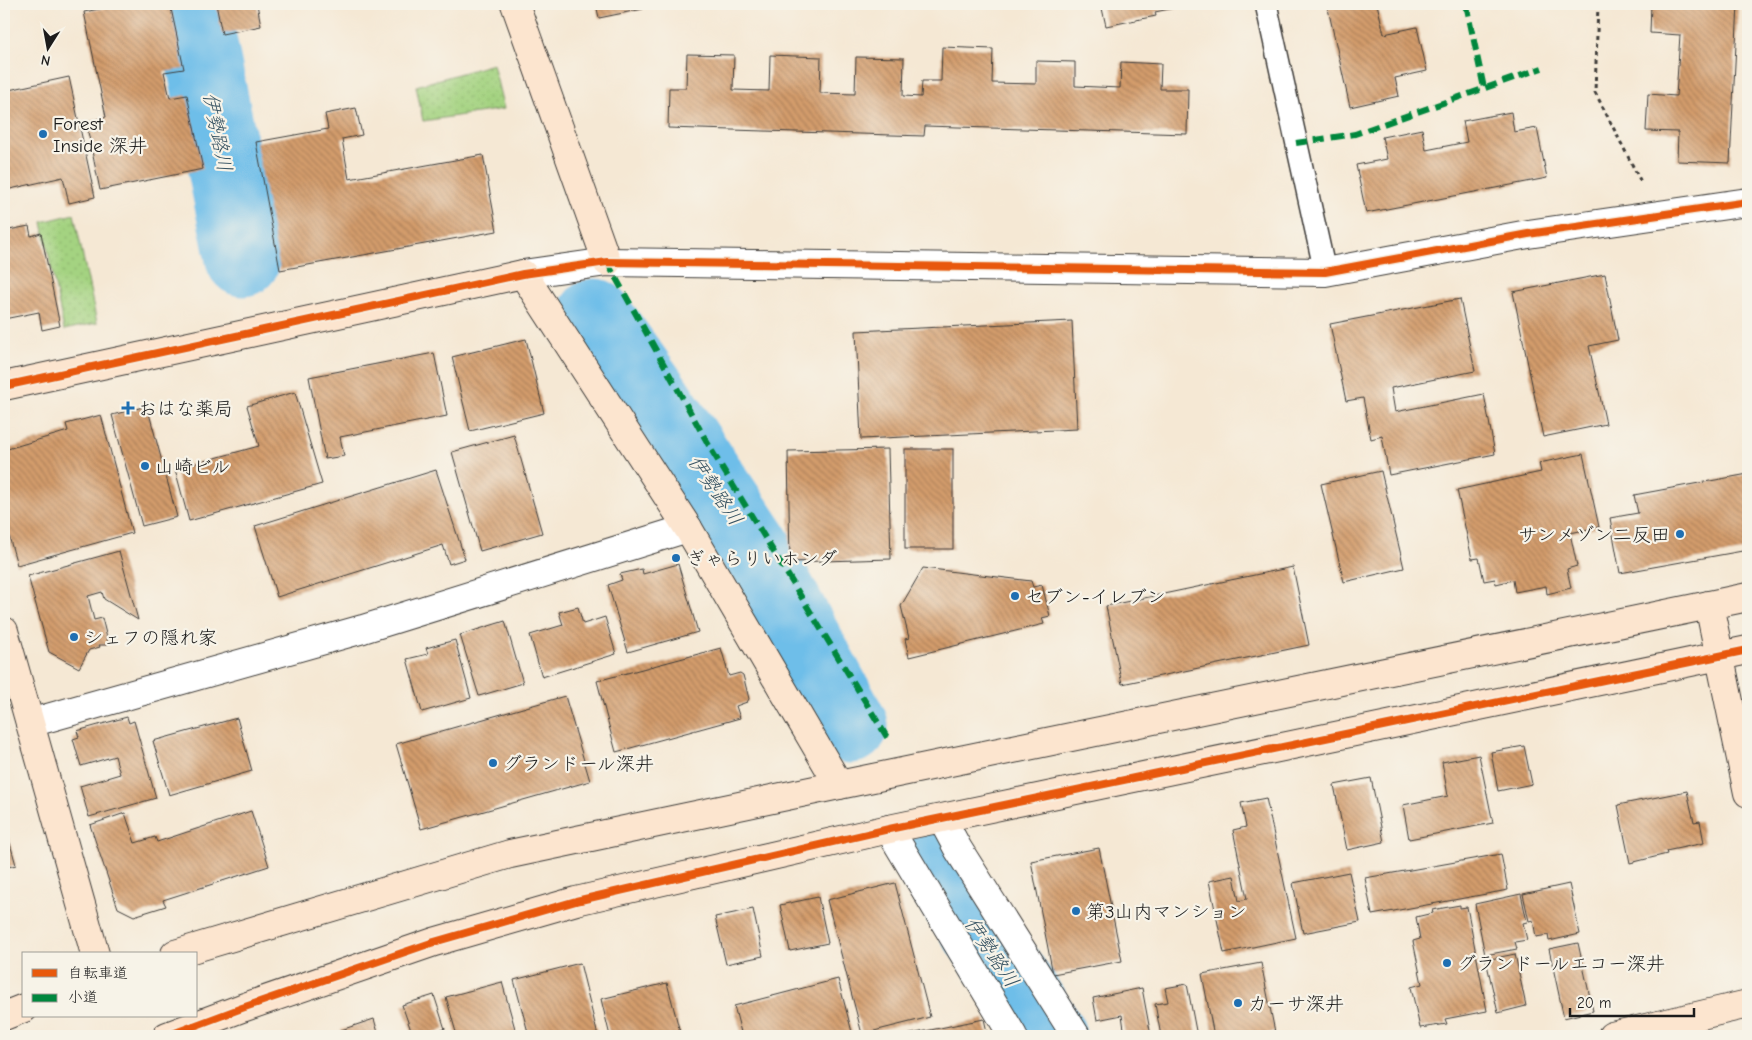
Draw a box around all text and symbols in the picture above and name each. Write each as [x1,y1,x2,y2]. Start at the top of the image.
north arrow [22,22,72,72]
text: N [40,51,52,69]
water label: 伊勢路川 [199,91,236,174]
place label: Forest Inside 深井 [53,113,147,157]
marker: Forest Inside 深井 [37,128,49,140]
place label: おはな薬局 [138,398,233,420]
marker: おはな薬局 [122,402,134,414]
water label: 伊勢路川 [684,451,747,530]
place label: 山崎ビル [155,456,231,478]
marker: 山崎ビル [139,460,151,472]
place label: サンメゾン二反田 [1518,524,1670,546]
marker: サンメゾン二反田 [1674,528,1686,540]
place label: ぎゃらりいホンダ [686,548,837,570]
marker: ぎゃらりいホンダ [670,552,682,564]
place label: セブン-イレブン [1025,586,1166,608]
marker: セブン-イレブン [1009,590,1021,602]
place label: シェフの隠れ家 [84,627,217,649]
marker: シェフの隠れ家 [68,631,80,643]
place label: グランドール深井 [503,753,654,775]
marker: グランドール深井 [487,757,499,769]
place label: 第3山内マンション [1086,901,1247,923]
marker: 第3山内マンション [1070,905,1082,917]
water label: 伊勢路川 [960,913,1023,992]
legend [22,952,198,1018]
place label: グランドールエコー深井 [1457,953,1665,975]
marker: グランドールエコー深井 [1441,957,1453,969]
text: 自転車道 [68,964,128,982]
scale bar [1570,985,1693,1017]
text: 小道 [68,988,98,1006]
place label: カーサ深井 [1248,993,1344,1015]
text: 20 m [1577,994,1611,1012]
marker: カーサ深井 [1232,997,1244,1009]

